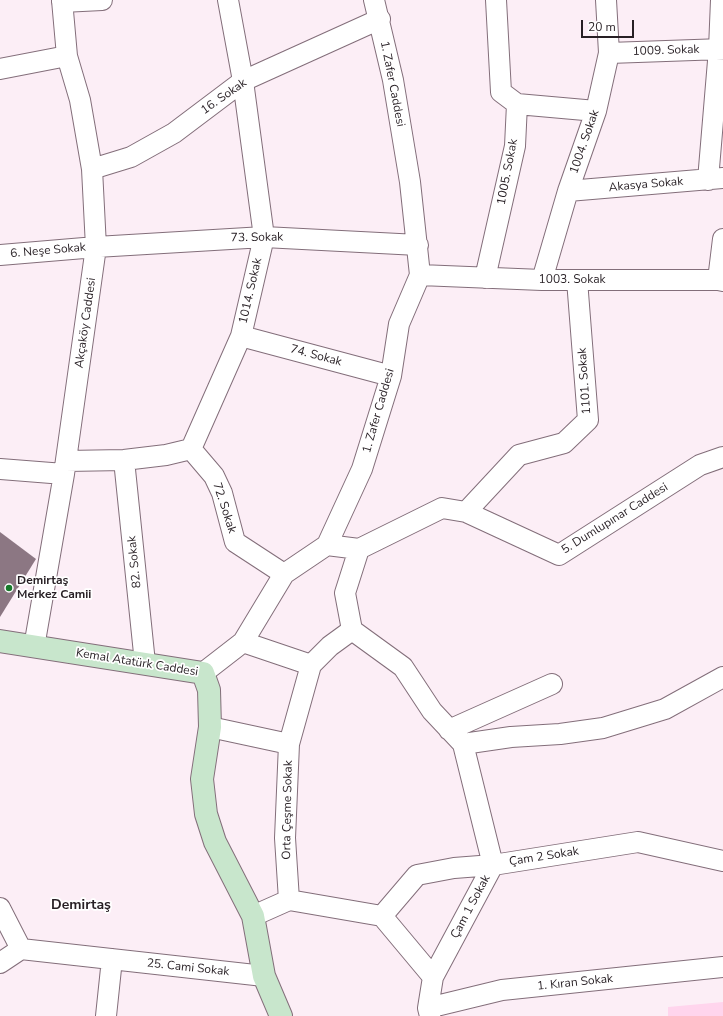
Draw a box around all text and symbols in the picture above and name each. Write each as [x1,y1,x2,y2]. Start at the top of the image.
scale bar [583,12,636,38]
text: 20 m [588,19,616,35]
street label: 1. Zafer Caddesi [377,40,407,128]
street label: 1009. Sokak [632,43,700,59]
street label: 16. Sokak [198,76,250,118]
street label: 1004. Sokak [567,108,603,176]
street label: 1005. Sokak [495,138,521,206]
street label: Akasya Sokak [608,175,684,195]
street label: 73. Sokak [231,230,283,246]
street label: 6. Neşe Sokak [10,241,86,261]
street label: 1014. Sokak [236,257,266,325]
street label: 1003. Sokak [539,273,605,287]
street label: Akçaköy Caddesi [73,277,99,369]
street label: 74. Sokak [289,342,343,370]
street label: 1101. Sokak [575,347,595,415]
street label: 1. Zafer Caddesi [360,367,398,455]
street label: 5. Dumlupınar Caddesi [559,480,671,558]
street label: 72. Sokak [209,481,239,535]
street label: 82. Sokak [125,535,145,589]
place label: Demirtaş Merkez Camii [17,574,91,602]
marker: Demirtaş Merkez Camii [4,583,14,593]
street label: Kemal Atatürk Caddesi [75,646,199,680]
street label: Orta Çeşme Sokak [280,760,296,860]
street label: Çam 2 Sokak [508,844,580,870]
street label: Çam 1 Sokak [448,873,494,941]
district label: Demirtaş [51,898,111,914]
street label: 25. Cami Sokak [146,957,230,979]
street label: 1. Kıran Sokak [536,972,614,994]

